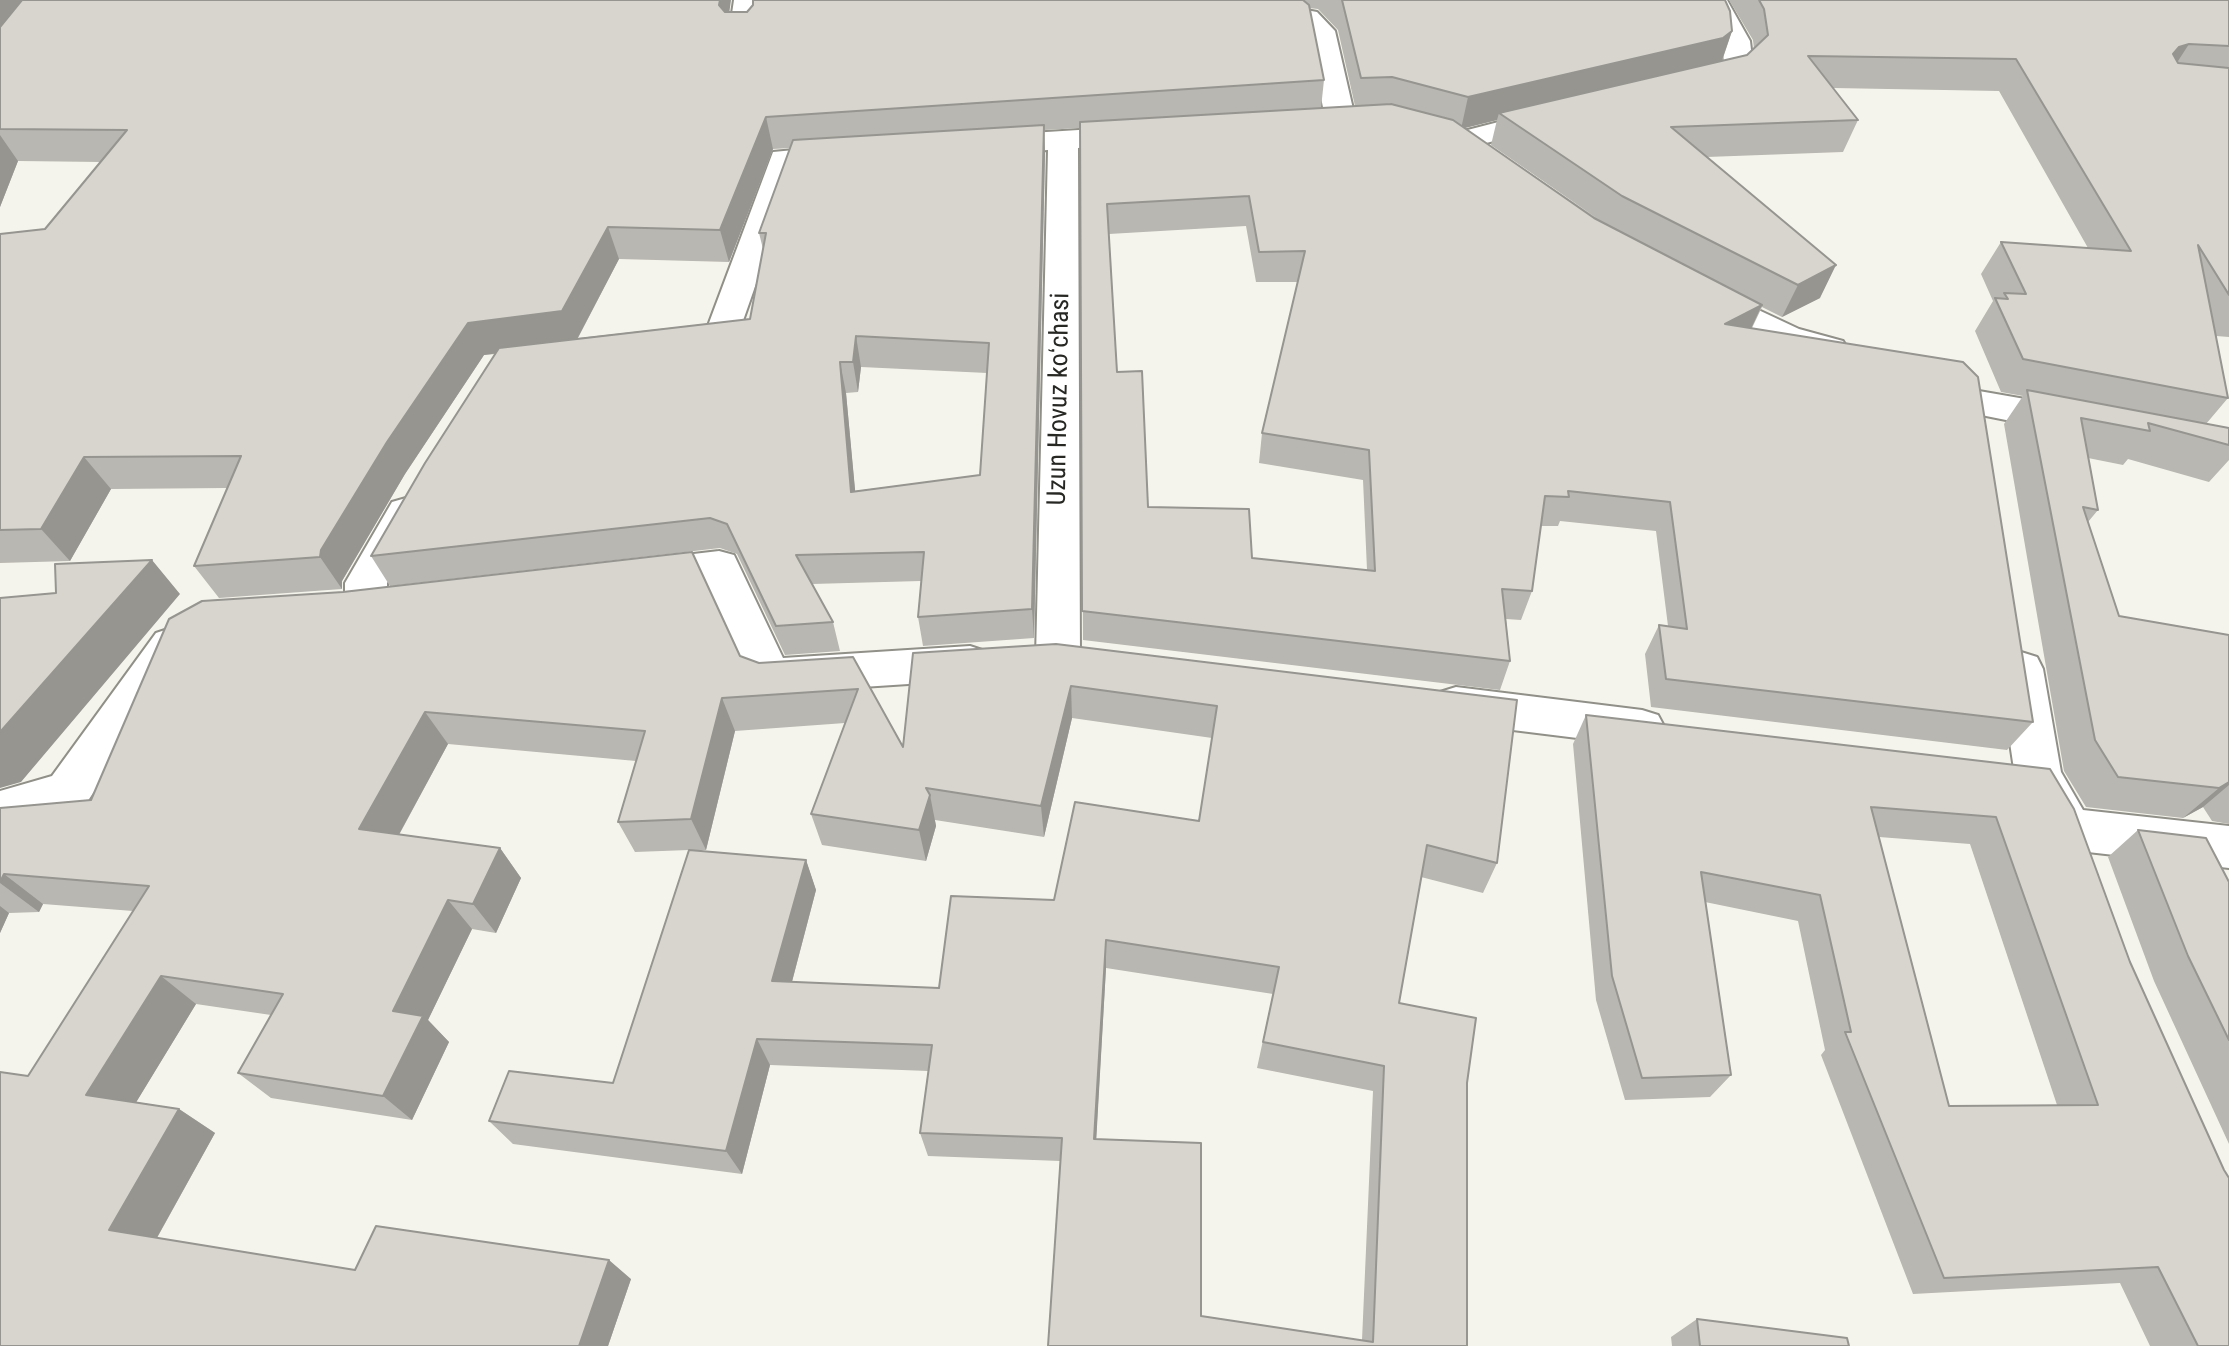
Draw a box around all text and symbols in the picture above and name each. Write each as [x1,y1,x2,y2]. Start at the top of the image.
street label: Uzun Hovuz koʻchasi [1043,292,1077,506]

